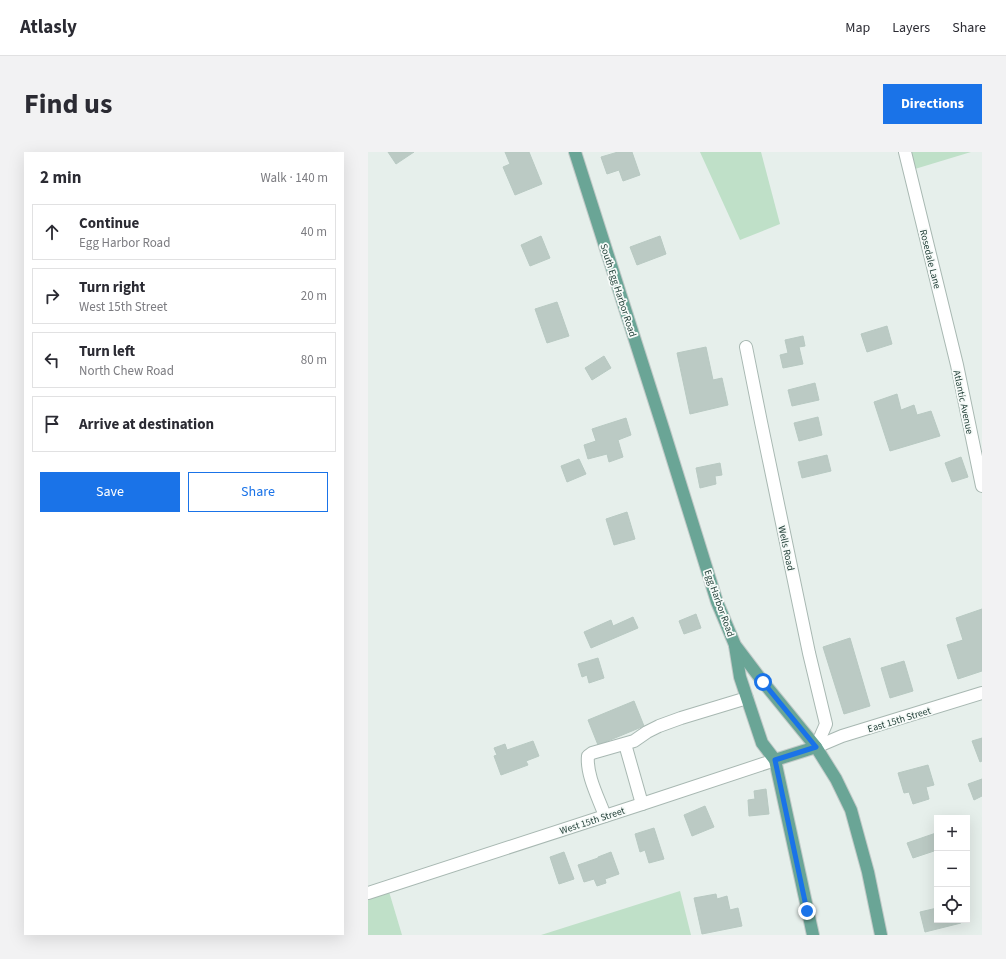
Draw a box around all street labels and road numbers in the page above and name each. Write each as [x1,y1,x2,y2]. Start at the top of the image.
street label: Rosedale Lane [916,228,944,290]
street label: South Egg Harbor Road [596,242,640,339]
street label: Atlantic Avenue [949,369,977,435]
street label: Wells Road [774,524,798,572]
street label: Egg Harbor Road [700,568,738,639]
street label: East 15th Street [866,704,933,736]
street label: West 15th Street [558,804,627,838]

